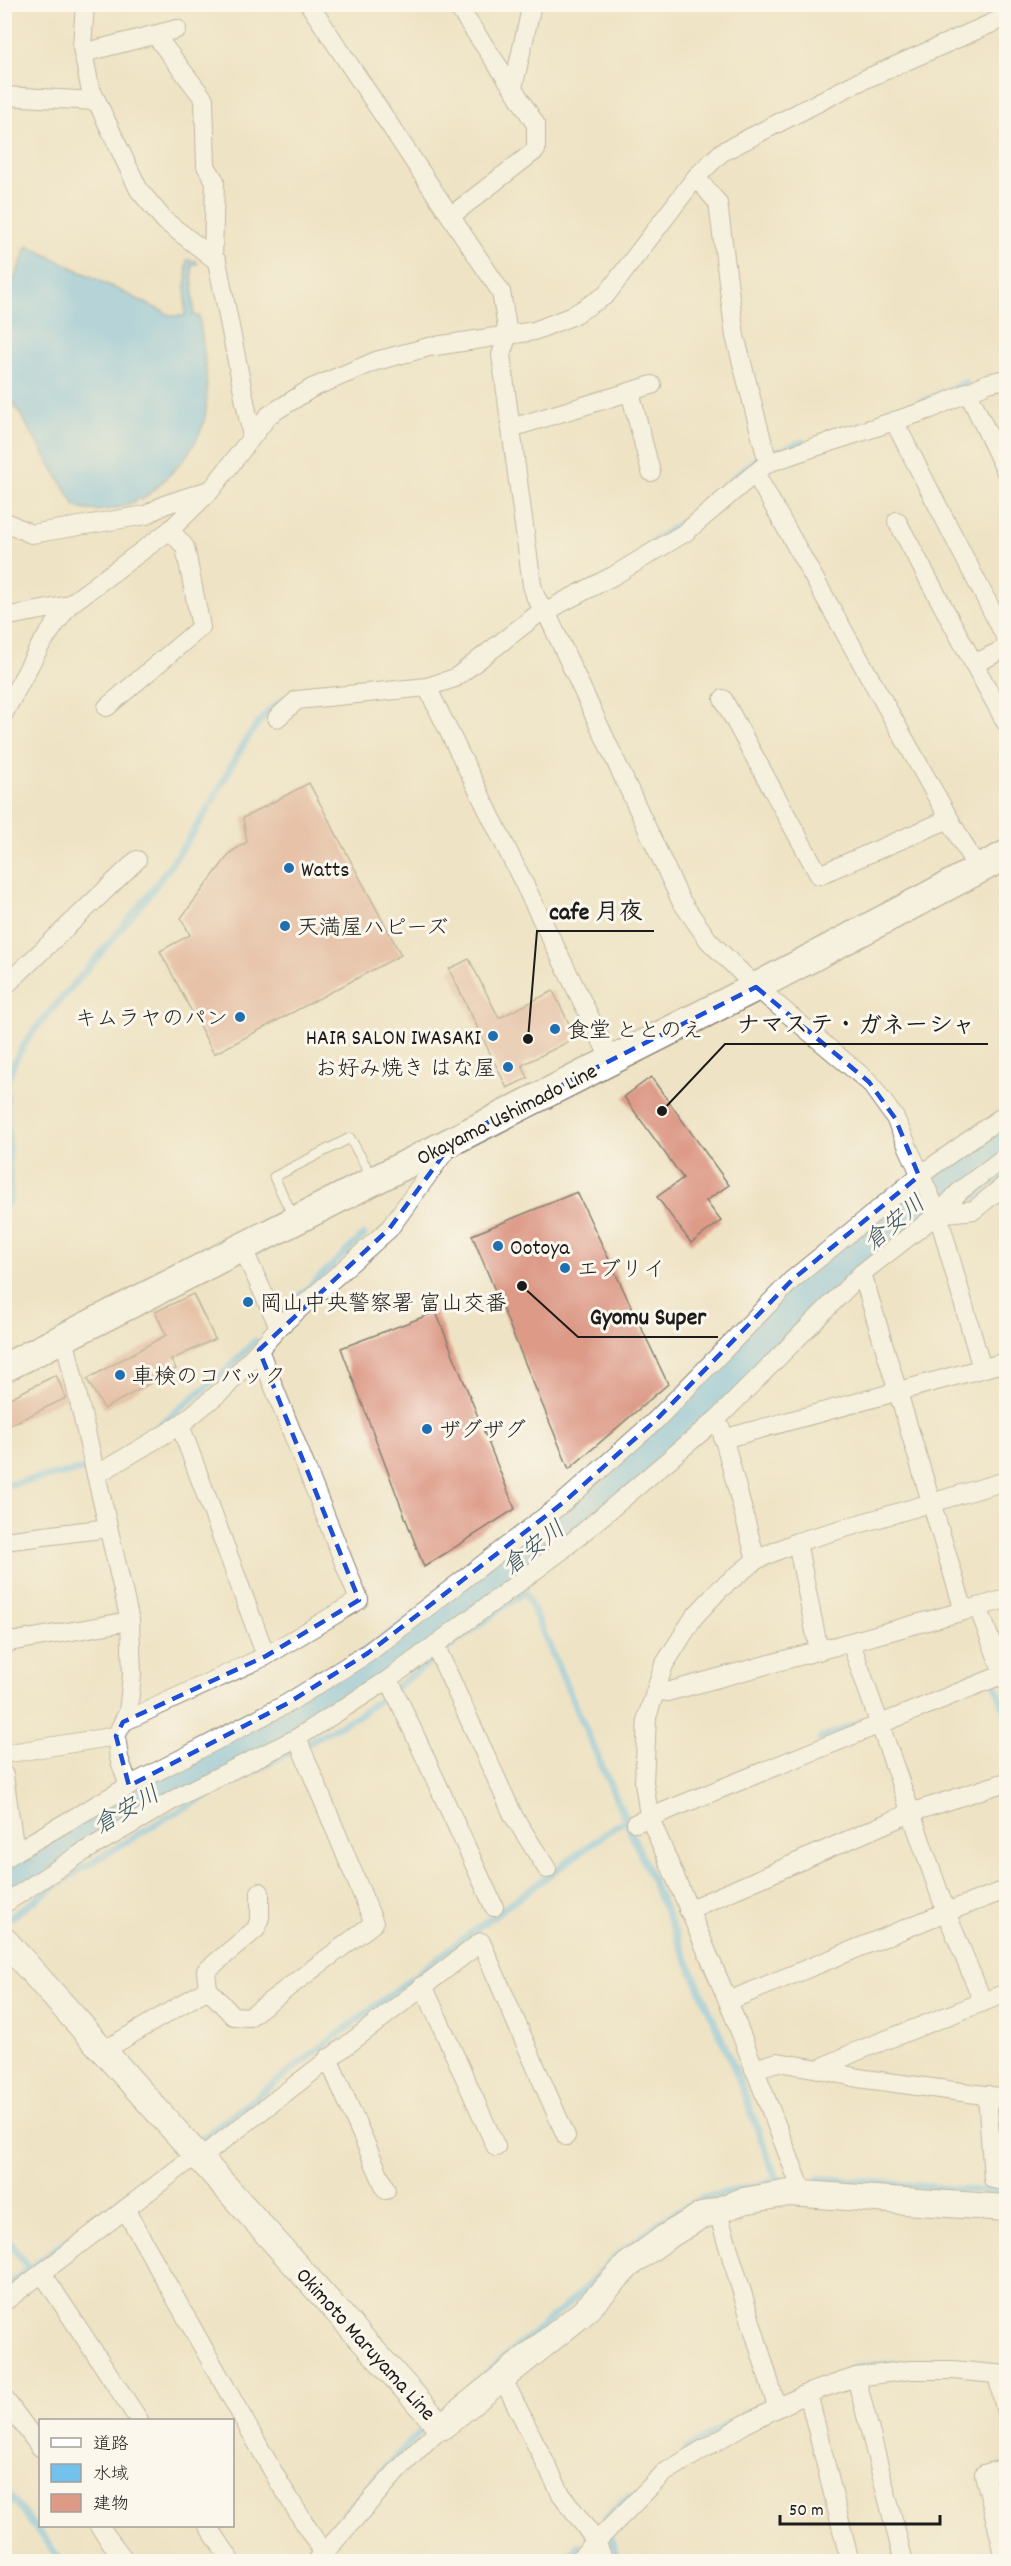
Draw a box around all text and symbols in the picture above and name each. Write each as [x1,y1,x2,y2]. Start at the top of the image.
place label: Watts [301,856,349,887]
marker: Watts [282,861,296,875]
callout: cafe 月夜 [537,889,654,931]
text: cafe 月夜 [549,897,643,931]
place label: 天満屋ハピーズ [297,914,448,945]
marker: 天満屋ハピーズ [278,919,292,933]
callout: ナマステ・ガネーシャ [725,1002,988,1044]
place label: キムラヤのパン [74,1005,228,1036]
marker: キムラヤのパン [233,1010,247,1024]
text: ナマステ・ガネーシャ [736,1010,976,1044]
place label: 食堂 ととのえ [567,1017,704,1048]
marker: 食堂 ととのえ [548,1022,562,1036]
place label: HAIR SALON IWASAKI [306,1024,481,1055]
marker: HAIR SALON IWASAKI [486,1029,500,1043]
place label: お好み焼き はな屋 [315,1055,496,1086]
street label: Okayama Ushimado Line [412,1057,603,1175]
marker: お好み焼き はな屋 [501,1060,515,1074]
water label: 倉安川 [857,1188,934,1260]
place label: Ootoya [510,1234,570,1265]
marker: Ootoya [491,1239,505,1253]
place label: エブリイ [577,1256,665,1287]
marker: エブリイ [558,1261,572,1275]
place label: 岡山中央警察署 富山交番 [260,1290,507,1321]
marker: 岡山中央警察署 富山交番 [241,1295,255,1309]
callout: Gyomu Super [578,1295,718,1337]
text: Gyomu Super [590,1302,707,1336]
place label: 車検のコバック [132,1363,286,1394]
marker: 車検のコバック [113,1368,127,1382]
place label: ザグザグ [439,1417,526,1448]
marker: ザグザグ [420,1422,434,1436]
water label: 倉安川 [496,1514,574,1585]
water label: 倉安川 [88,1779,167,1844]
street label: Okimoto Maruyama Line [287,2262,442,2429]
legend [39,2419,234,2527]
text: 道路 [93,2433,129,2458]
text: 水域 [93,2463,129,2488]
scale bar [780,2488,940,2526]
text: 建物 [93,2493,129,2518]
text: 50 m [789,2499,824,2524]

